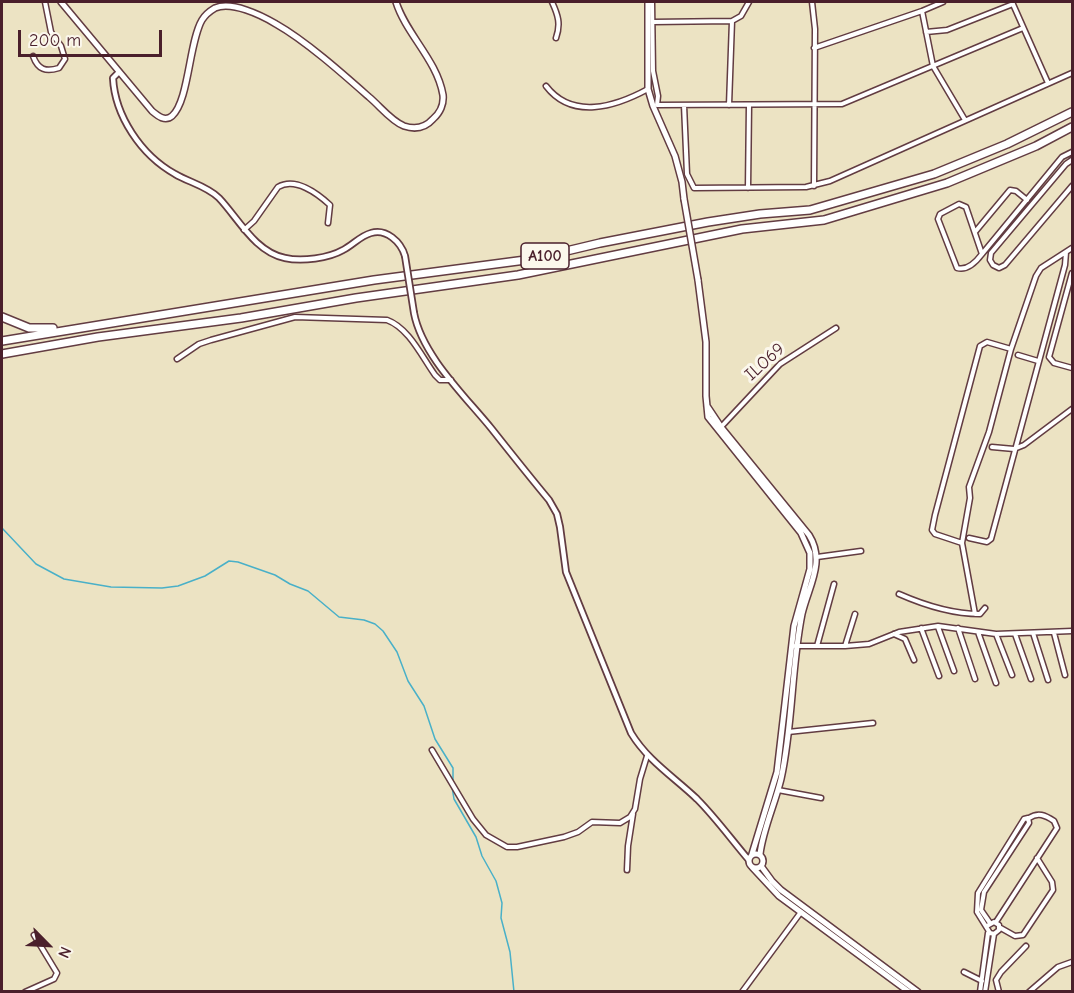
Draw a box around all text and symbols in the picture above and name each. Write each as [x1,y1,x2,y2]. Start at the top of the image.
scale bar [21,18,165,56]
text: 200 m [29,30,81,51]
road number: A100 [521,243,569,269]
street label: ILO69 [741,338,789,386]
north arrow [18,915,78,975]
text: N [54,944,75,961]

